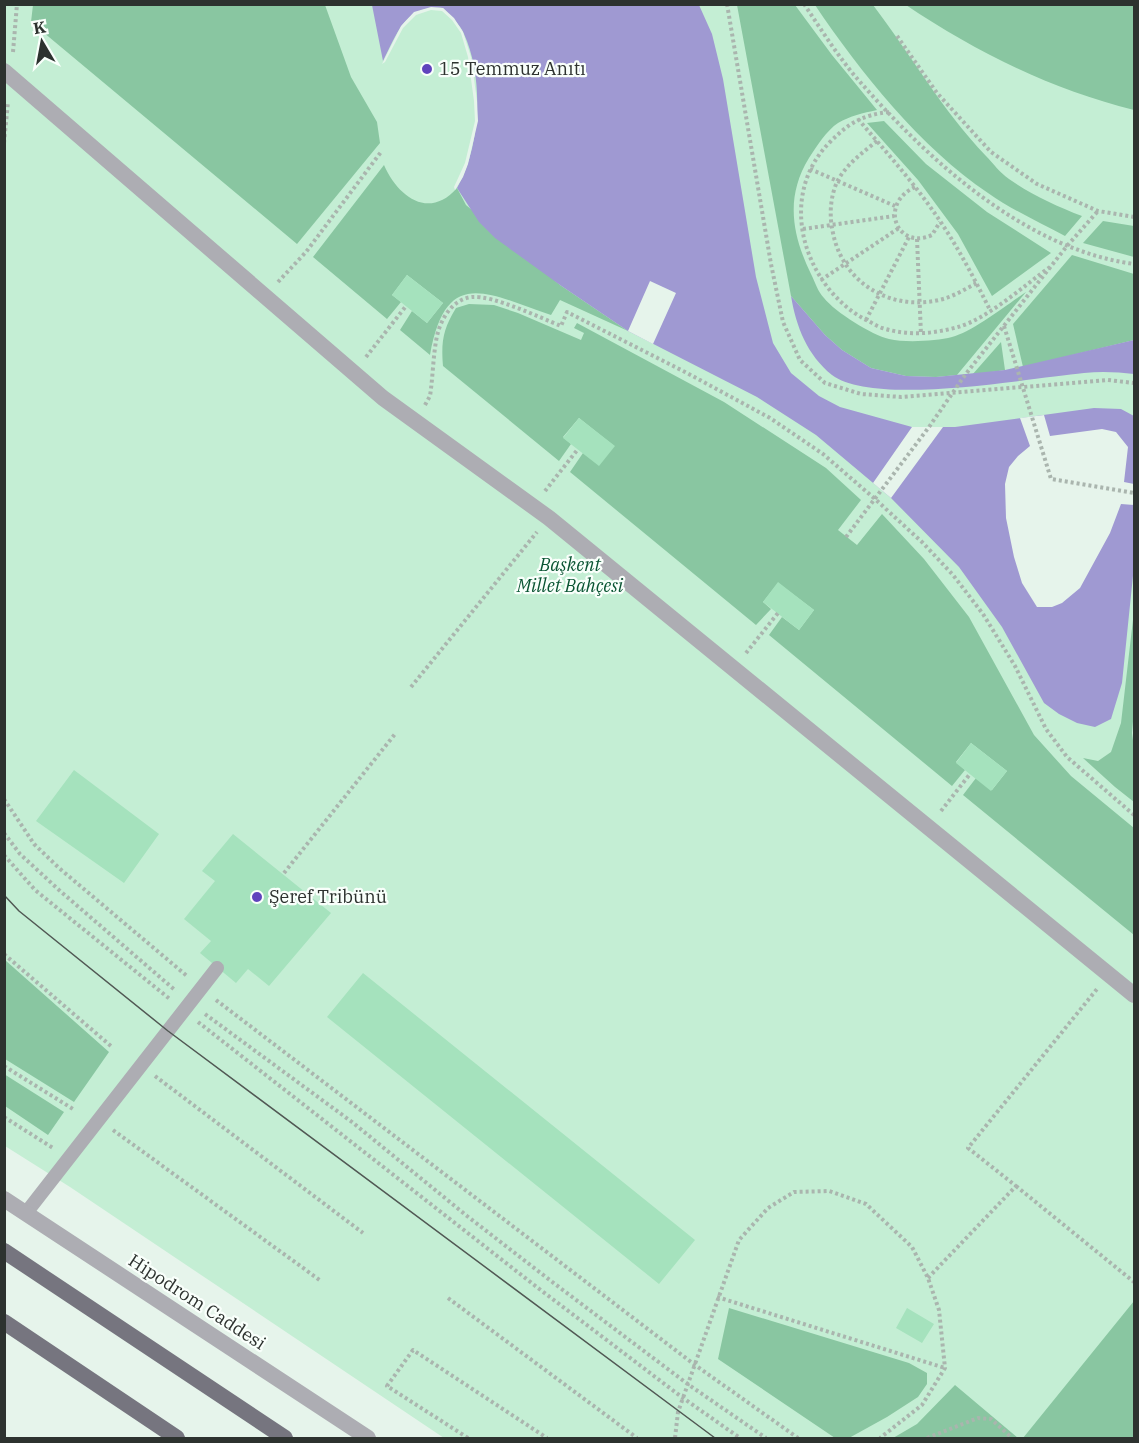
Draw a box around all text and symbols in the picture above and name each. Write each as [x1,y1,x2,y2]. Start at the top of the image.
north arrow [12,12,72,72]
text: K [32,16,48,38]
place label: 15 Temmuz Anıtı [439,57,586,80]
marker: 15 Temmuz Anıtı [420,62,434,76]
park label: Başkent Millet Bahçesi [516,553,624,597]
place label: Şeref Tribünü [269,885,387,908]
marker: Şeref Tribünü [250,890,264,904]
street label: Hipodrom Caddesi [124,1249,271,1355]

